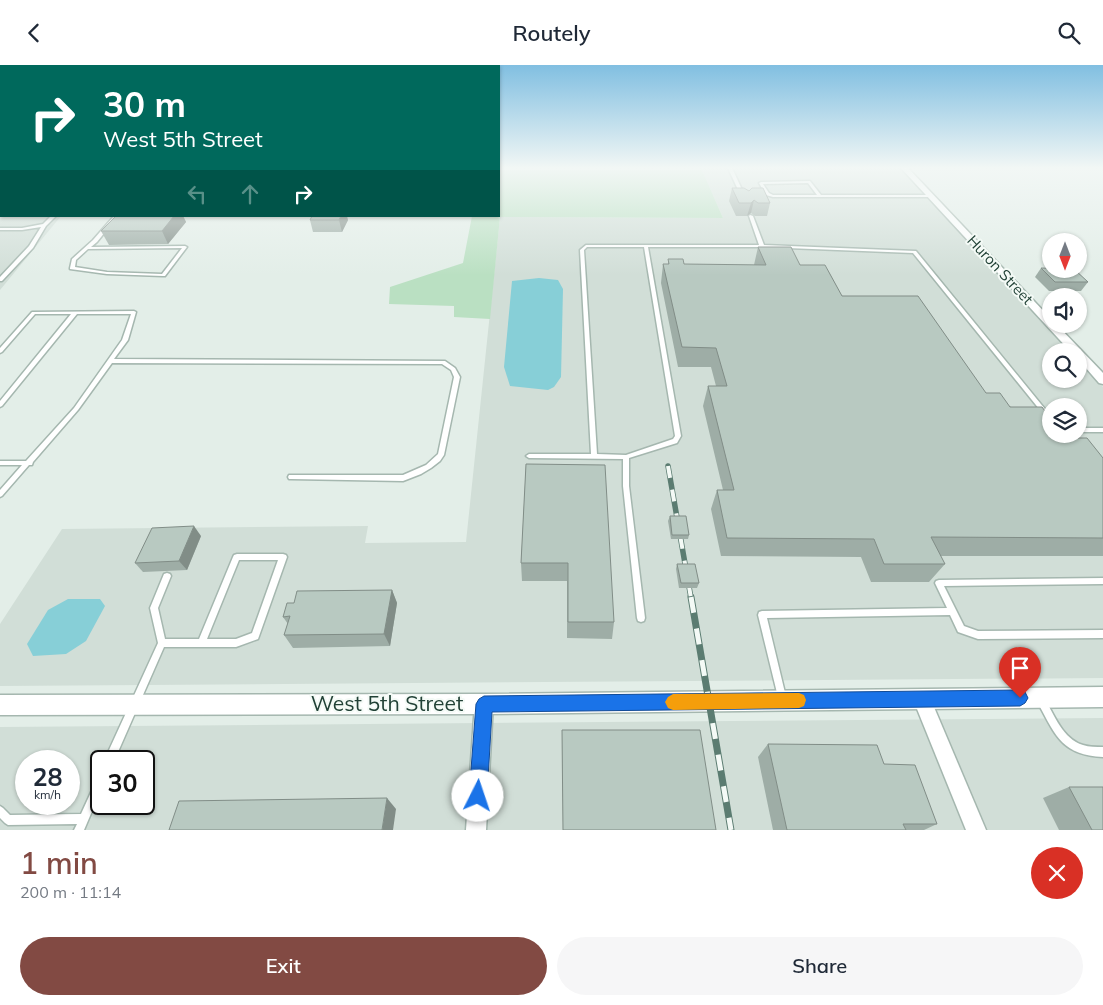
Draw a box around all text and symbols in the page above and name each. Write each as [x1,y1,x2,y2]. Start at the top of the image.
icon: back [20,19,48,47]
text: Routely [513,19,590,47]
icon: search [1055,19,1083,47]
text: 30 m [103,82,186,126]
icon: right [20,85,85,150]
text: West 5th Street [103,125,263,153]
icon: left [183,180,211,208]
icon: ahead [236,180,264,208]
icon: right [289,180,317,208]
street label: Huron Street [963,231,1037,308]
north arrow [1042,233,1088,277]
map controls [1042,233,1087,443]
button: sound [1042,288,1087,333]
button: search [1042,343,1087,388]
button: layers [1042,398,1087,443]
pin [999,647,1041,698]
icon: arrive [1006,654,1034,682]
street label: West 5th Street [311,690,463,716]
speed limit sign: 30 [90,750,155,815]
text: 28 [32,761,63,792]
position arrow [451,769,503,821]
text: km/h [34,787,61,802]
text: 1 min [20,844,98,882]
button: close [1031,847,1083,899]
text: 200 m · 11:14 [20,882,121,902]
button: Exit [20,937,547,995]
button: Share [557,937,1083,995]

